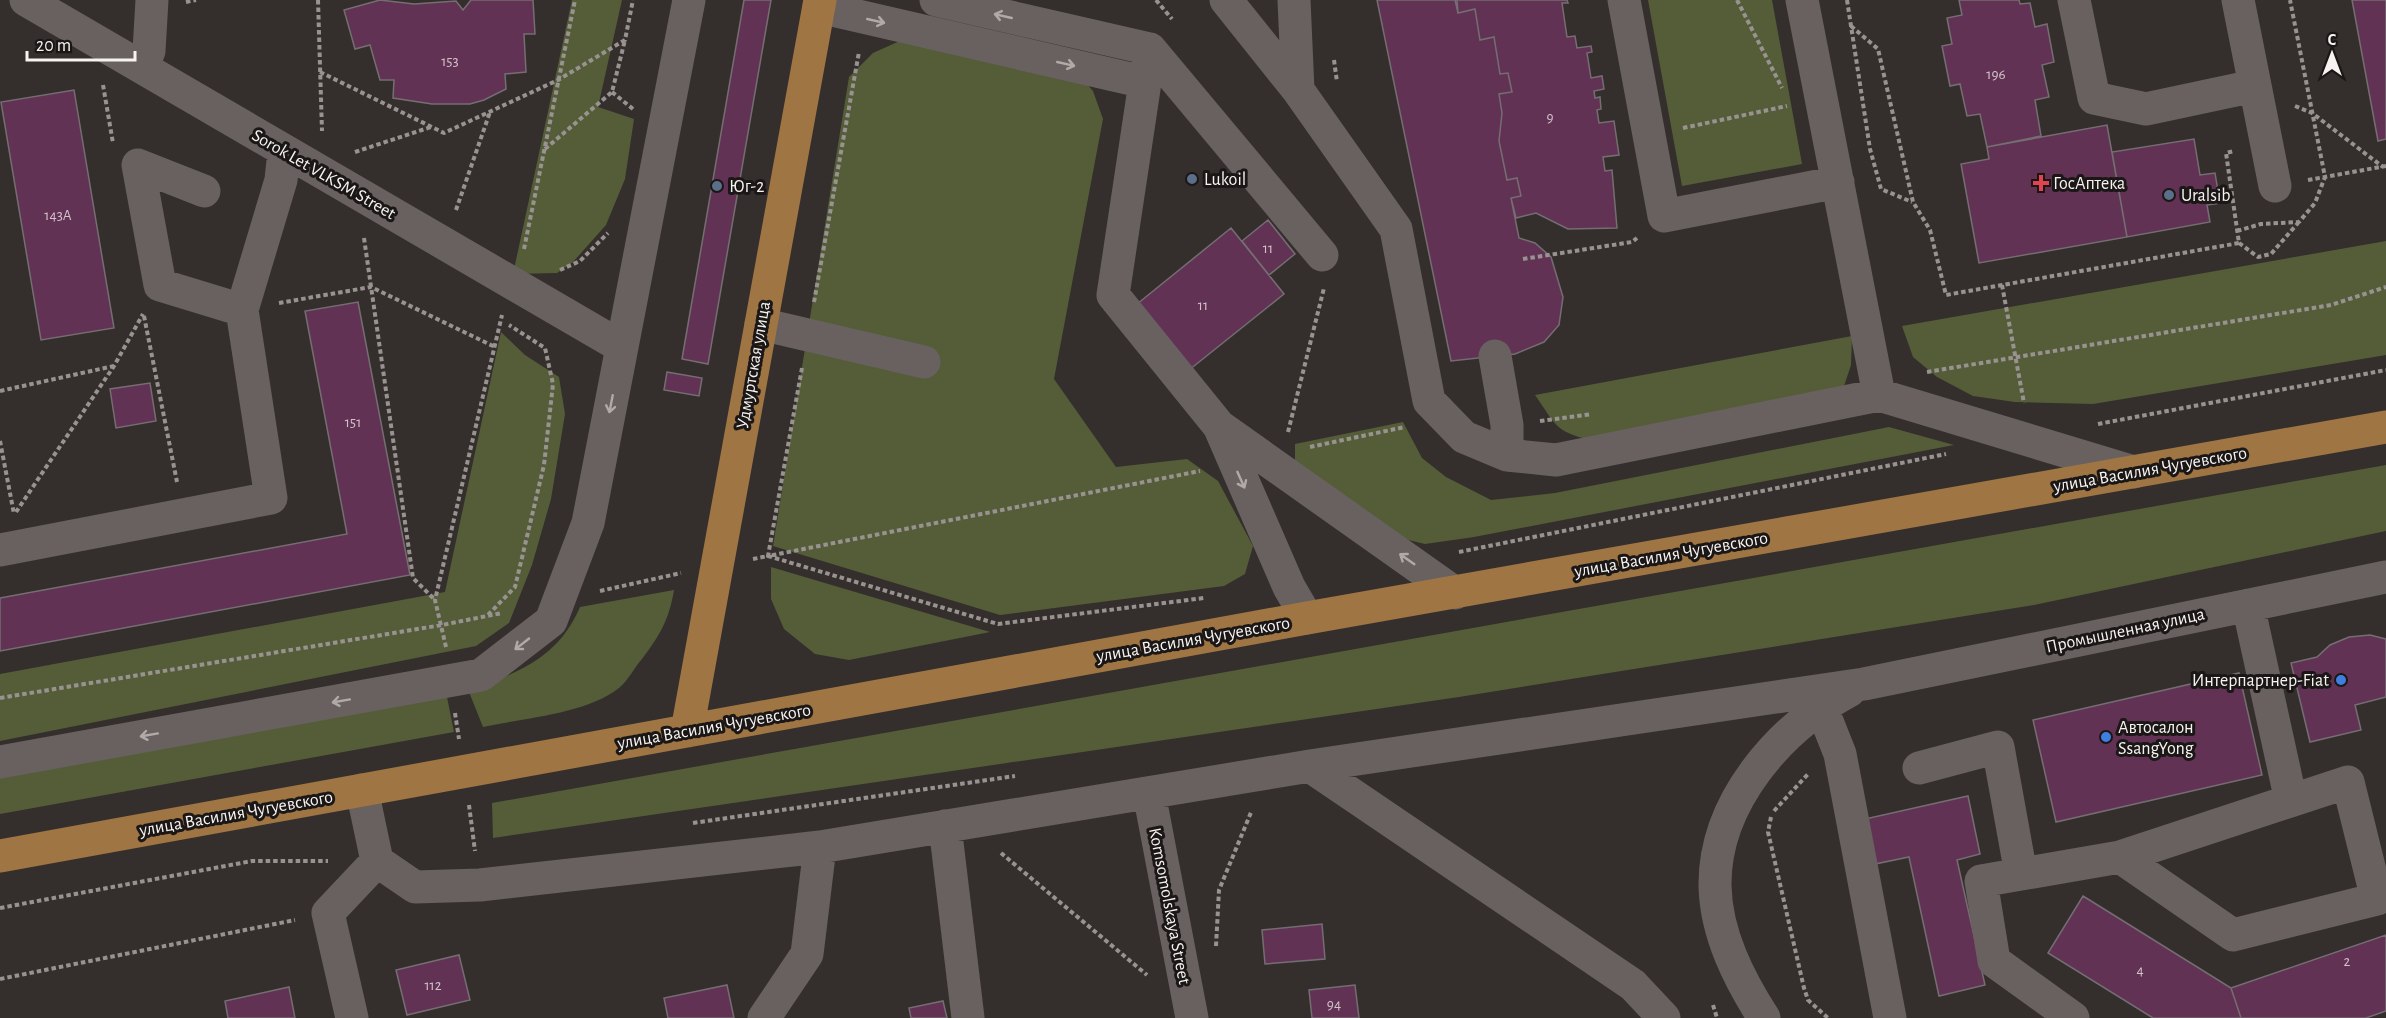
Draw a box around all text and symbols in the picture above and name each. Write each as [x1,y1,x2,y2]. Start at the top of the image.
one-way arrow [994,9,1013,21]
one-way arrow [866,16,885,27]
scale bar [27,24,135,62]
north arrow [2302,24,2362,84]
text: С [2328,32,2337,48]
text: 20 m [36,37,71,55]
house number: 153 [441,54,459,69]
one-way arrow [1056,59,1075,71]
house number: 196 [1986,67,2006,82]
house number: 9 [1546,110,1554,125]
street label: Sorok Let VLKSM Street [249,126,399,223]
place label: Lukoil [1204,171,1246,189]
marker: Lukoil [1185,172,1199,186]
place label: ГосАптека [2053,175,2125,193]
marker: ГосАптека [2034,176,2048,190]
place label: Юг-2 [729,178,764,196]
marker: Юг-2 [710,179,724,193]
place label: Uralsib [2181,187,2231,205]
marker: Uralsib [2162,188,2176,202]
house number: 143А [44,208,72,223]
house number: 11 [1263,241,1273,256]
house number: 11 [1198,298,1208,313]
street label: Удмуртская улица [734,300,774,430]
one-way arrow [605,394,616,413]
house number: 151 [345,415,361,430]
street label: улица Василия Чугуевского [2051,444,2248,496]
one-way arrow [1236,471,1247,489]
street label: улица Василия Чугуевского [1572,529,1769,581]
one-way arrow [1400,553,1416,565]
street label: Промышленная улица [2044,605,2206,657]
street label: улица Василия Чугуевского [1094,614,1291,666]
one-way arrow [515,637,531,650]
place label: Интерпартнер-Fiat [2192,672,2329,690]
marker: Интерпартнер-Fiat [2334,673,2348,687]
one-way arrow [331,696,351,707]
street label: улица Василия Чугуевского [615,701,812,753]
place label: Автосалон SsangYong [2118,719,2194,758]
one-way arrow [139,730,159,741]
marker: Автосалон SsangYong [2099,730,2113,744]
street label: улица Василия Чугуевского [137,788,334,840]
street label: Komsomolskaya Street [1145,826,1193,986]
house number: 2 [2344,954,2351,969]
house number: 4 [2136,963,2144,978]
house number: 112 [424,978,442,993]
house number: 94 [1327,997,1341,1012]

